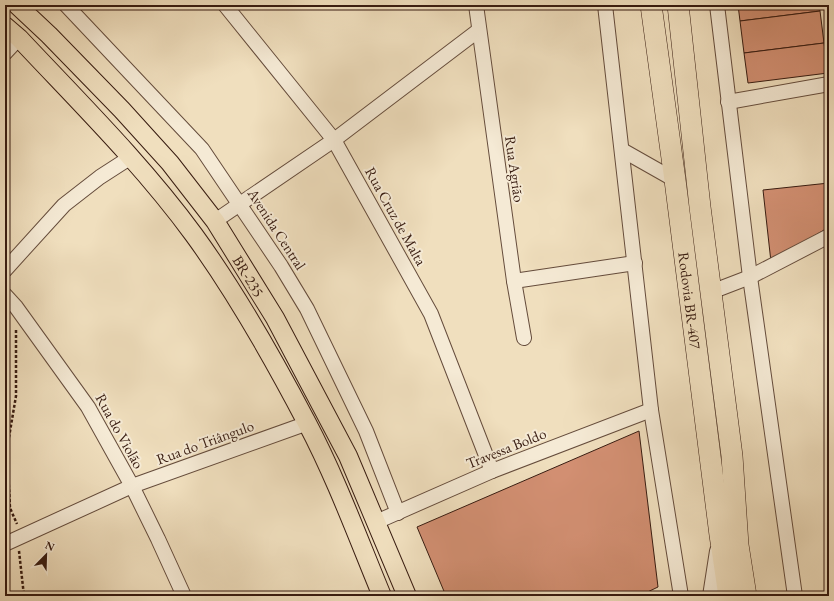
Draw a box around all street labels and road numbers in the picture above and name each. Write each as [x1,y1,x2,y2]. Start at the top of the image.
street label: Rua Agrião [501,135,529,203]
street label: Rua Cruz de Malta [361,163,431,269]
street label: Avenida Central [243,184,311,274]
street label: Rodovia BR-407 [675,251,706,351]
street label: BR-235 [229,252,269,300]
street label: Rua do Violão [92,390,148,472]
street label: Rua do Triângulo [154,416,256,468]
street label: Travessa Boldo [463,423,549,473]

